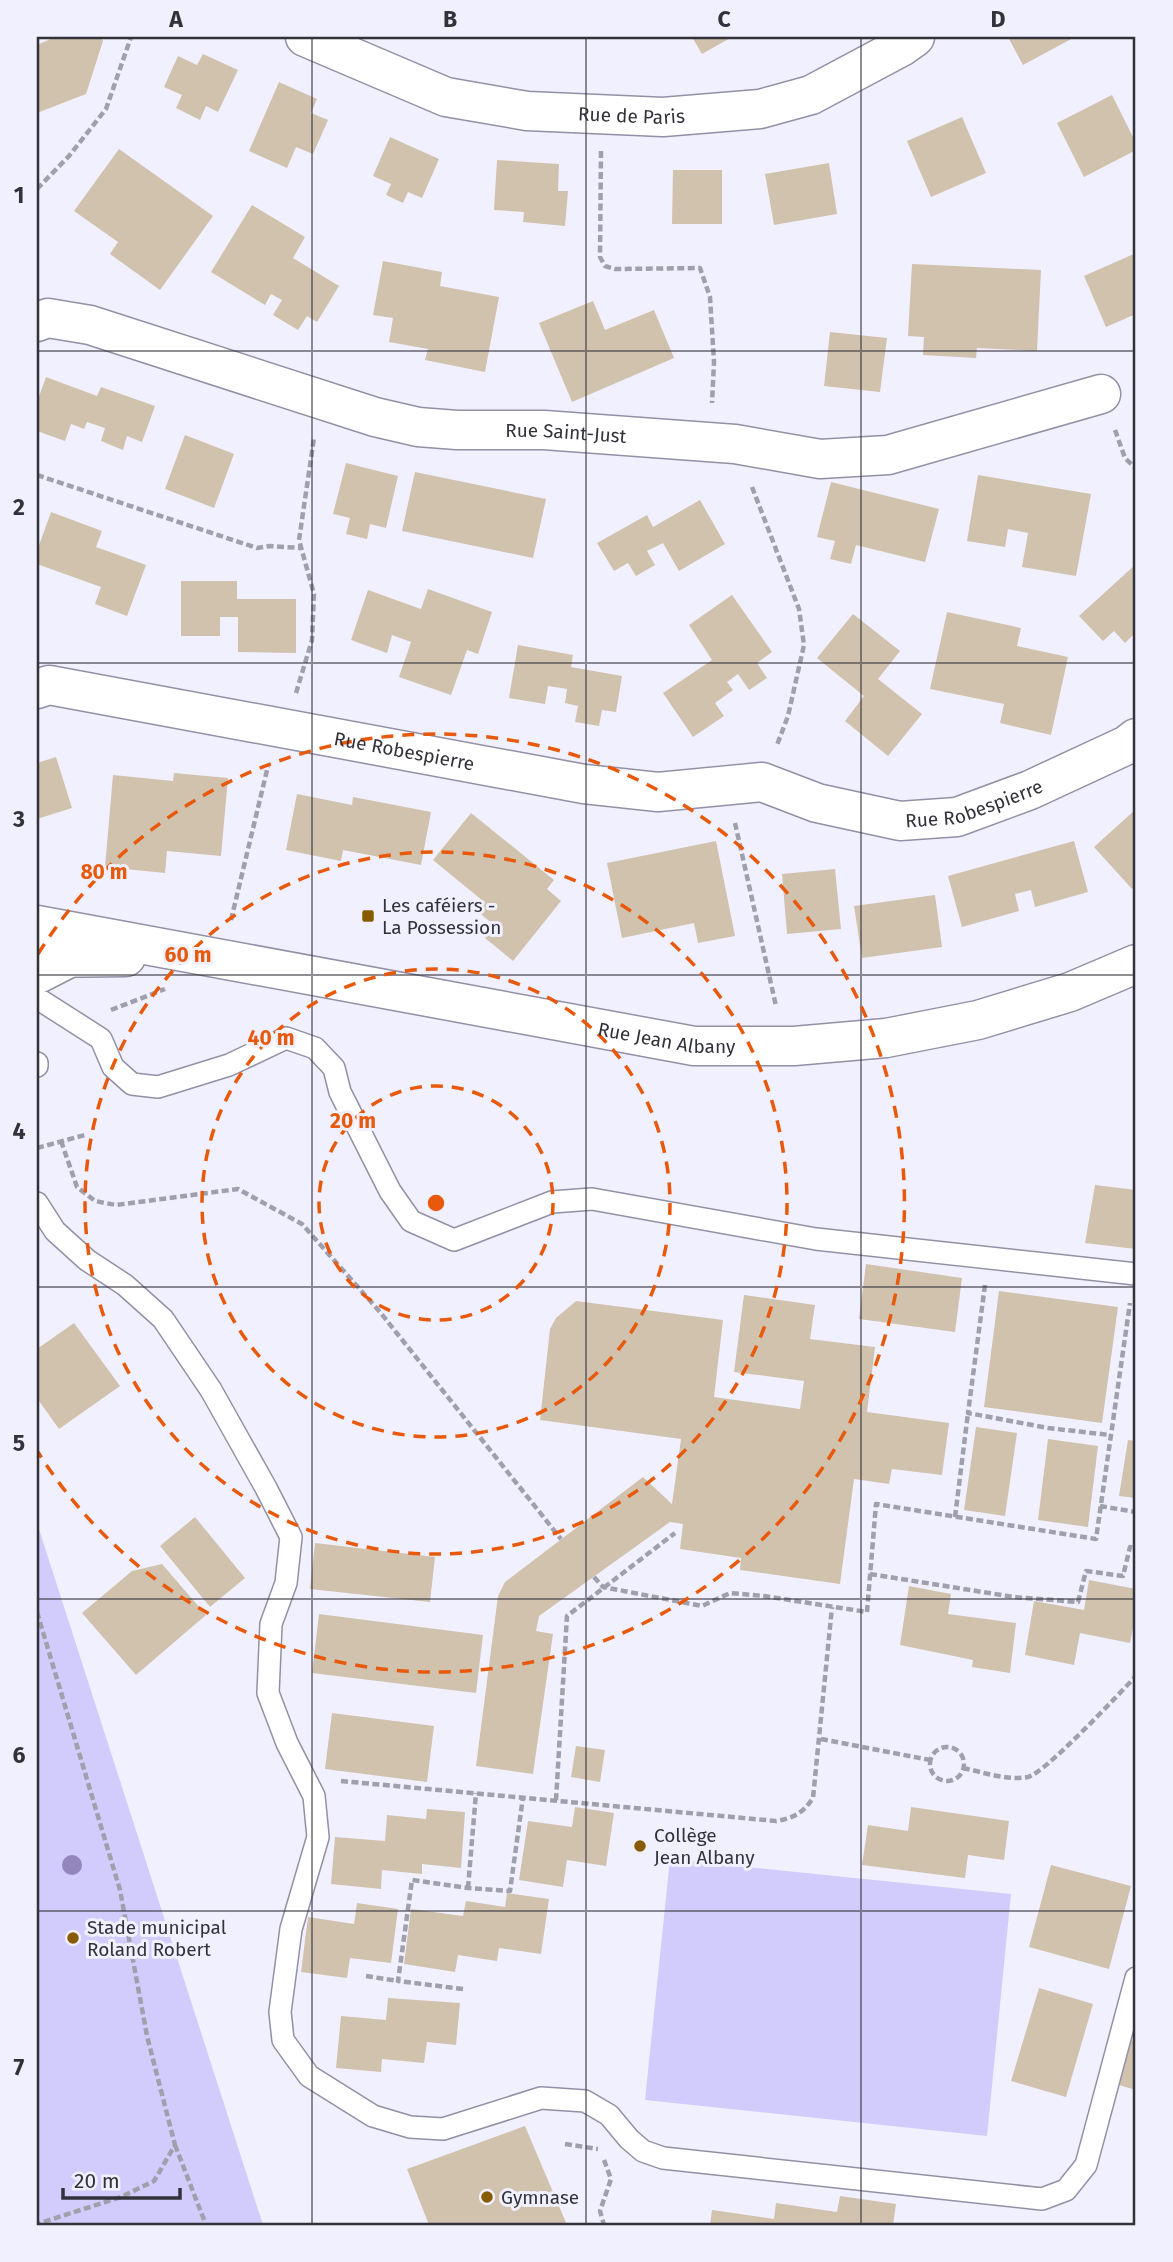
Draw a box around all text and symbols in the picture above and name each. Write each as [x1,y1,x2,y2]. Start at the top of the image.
text: A [168,5,183,33]
text: B [443,5,457,33]
text: C [717,5,731,33]
text: D [991,5,1006,33]
street label: Rue de Paris [578,102,686,129]
text: 1 [14,181,24,209]
street label: Rue Saint-Just [505,419,627,448]
text: 2 [13,493,25,521]
street label: Rue Robespierre [332,727,476,775]
street label: Rue Robespierre [905,775,1047,833]
text: 3 [12,805,25,833]
text: 80 m [80,859,128,885]
place label: Les caféiers - La Possession [382,894,501,939]
marker: Les caféiers - La Possession [360,908,376,924]
text: 60 m [165,942,211,968]
street label: Rue Jean Albany [596,1018,736,1058]
text: 40 m [248,1025,294,1051]
text: 20 m [330,1108,376,1134]
text: 4 [13,1117,26,1145]
centre of rings [424,1191,448,1215]
text: 5 [13,1429,25,1457]
text: 6 [13,1741,26,1769]
place label: Collège Jean Albany [654,1824,755,1869]
marker: Collège Jean Albany [632,1838,648,1854]
place label: Stade municipal Roland Robert [87,1916,227,1961]
marker: Stade municipal Roland Robert [65,1930,81,1946]
text: 7 [14,2053,25,2081]
scale bar [63,2157,180,2201]
text: 20 m [74,2168,120,2194]
place label: Gymnase [501,2186,579,2209]
marker: Gymnase [479,2189,495,2205]

